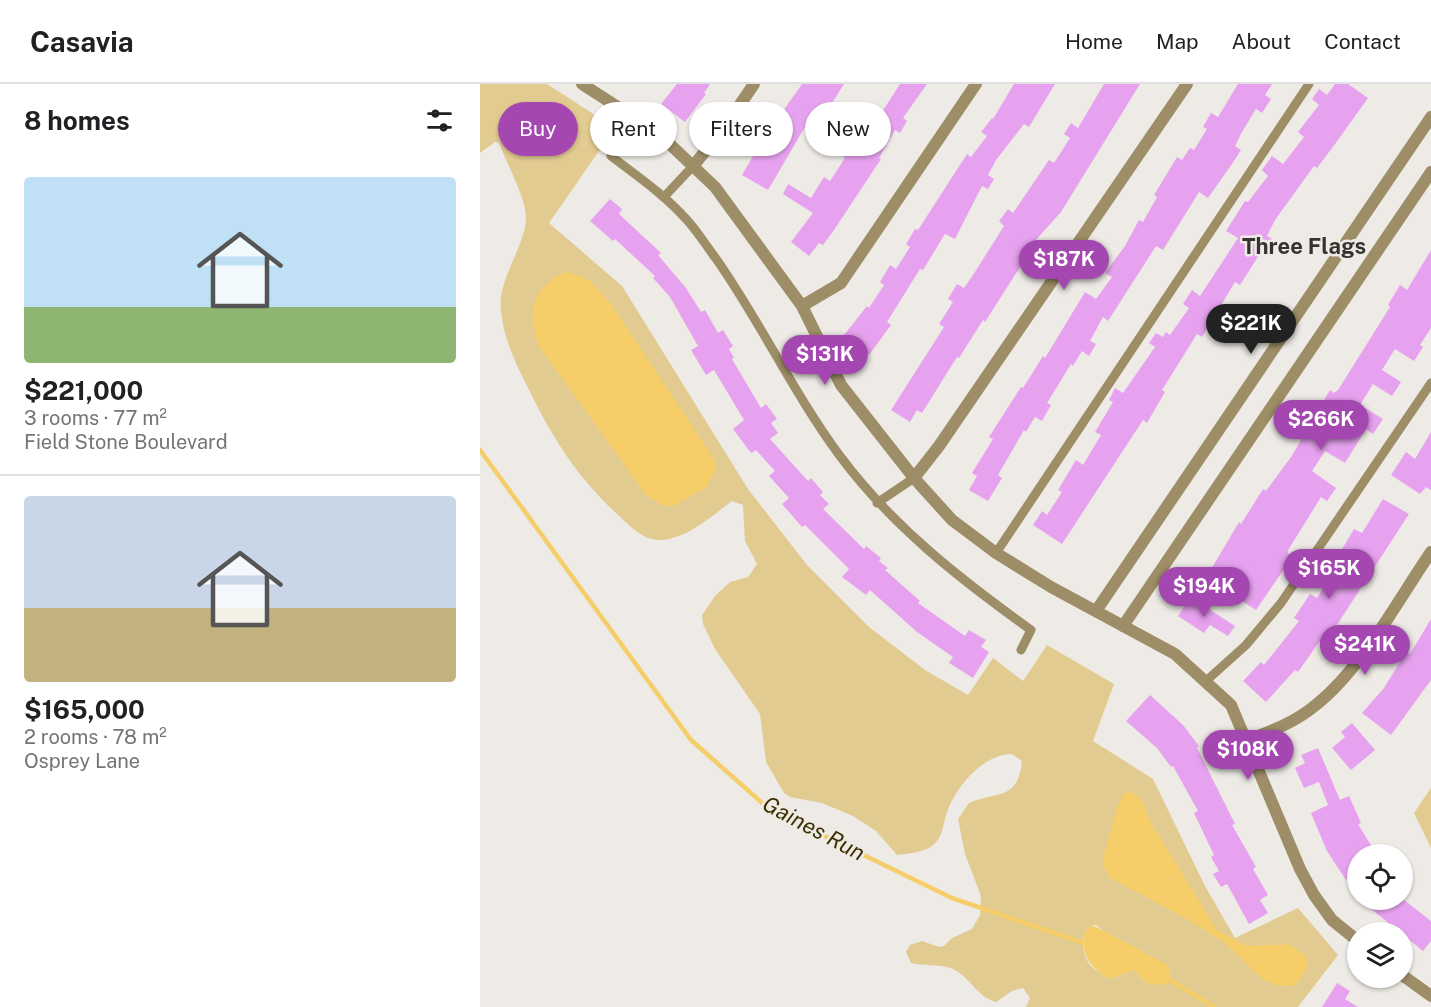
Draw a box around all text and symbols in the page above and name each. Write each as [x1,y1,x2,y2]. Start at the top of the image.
text: Casavia [30,25,134,58]
text: Home [1065,29,1123,54]
text: Map [1156,29,1199,54]
text: About [1232,29,1291,54]
text: Contact [1324,29,1401,54]
chip: Buy [498,102,578,156]
chip: Rent [590,102,677,156]
chip: Filters [689,102,793,156]
chip: New [805,102,891,156]
icon: filters [423,104,456,137]
text: 8 homes [24,105,130,136]
icon: home [186,216,294,324]
district label: Three Flags [1242,233,1366,259]
pin: $187K [1022,240,1106,291]
text: $187K [1033,247,1095,271]
pin: $221K [1209,304,1293,355]
text: $221K [1220,311,1282,335]
pin: $131K [783,335,867,386]
text: $131K [796,342,854,366]
text: $221,000 [24,375,143,406]
pin: $266K [1279,400,1363,451]
text: 3 rooms · 77 m² [24,406,167,430]
text: $266K [1287,407,1355,431]
text: Field Stone Boulevard [24,430,228,454]
icon: home [186,535,294,643]
pin: $165K [1287,549,1371,600]
text: $165K [1297,556,1361,580]
pin: $194K [1162,567,1246,618]
text: $194K [1173,574,1235,598]
pin: $241K [1323,625,1407,676]
text: $241K [1334,632,1396,656]
text: $165,000 [24,694,145,725]
text: 2 rooms · 78 m² [24,725,167,749]
pin: $108K [1206,730,1290,781]
text: $108K [1217,737,1279,761]
text: Osprey Lane [24,749,140,773]
water label: Gaines Run [758,790,870,866]
map controls [1347,844,1413,988]
button: locate [1347,844,1413,910]
button: layers [1347,922,1413,988]

